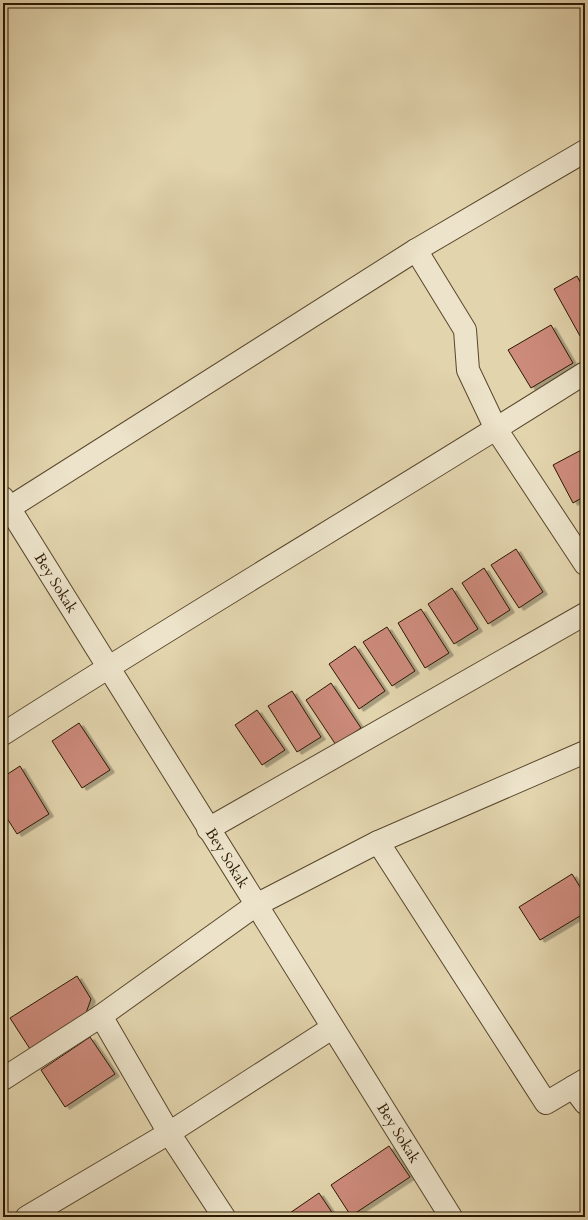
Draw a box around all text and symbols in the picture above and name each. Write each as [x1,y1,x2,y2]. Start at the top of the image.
street label: Bey Sokak [30,549,82,617]
street label: Bey Sokak [201,824,253,892]
street label: Bey Sokak [372,1099,425,1167]

